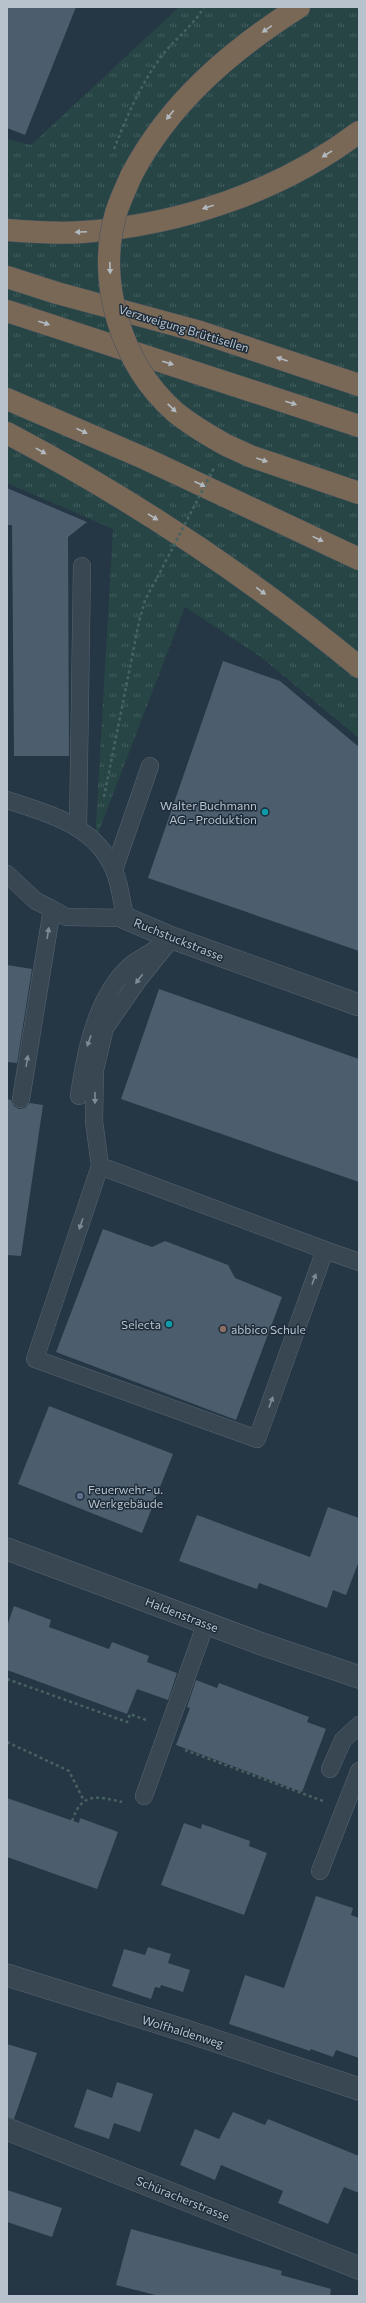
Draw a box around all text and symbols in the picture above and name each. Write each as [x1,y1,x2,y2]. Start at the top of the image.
one-way arrow [261,25,272,33]
one-way arrow [166,109,174,120]
one-way arrow [322,150,332,158]
one-way arrow [202,204,214,210]
one-way arrow [74,229,87,235]
one-way arrow [107,262,113,275]
street label: Verzweigung Brüttisellen [117,302,251,354]
one-way arrow [39,320,51,326]
one-way arrow [276,356,288,362]
one-way arrow [162,360,174,366]
one-way arrow [286,401,298,407]
one-way arrow [167,403,177,413]
one-way arrow [76,428,87,434]
one-way arrow [35,448,47,455]
one-way arrow [256,457,268,463]
one-way arrow [195,481,206,487]
one-way arrow [147,514,159,521]
one-way arrow [312,536,324,542]
one-way arrow [255,586,266,595]
place label: Walter Buchmann AG - Produktion [160,798,257,826]
marker: Walter Buchmann AG - Produktion [260,807,270,817]
street label: Ruchstuckstrasse [132,915,226,963]
one-way arrow [45,927,51,939]
one-way arrow [135,974,143,985]
one-way arrow [85,1036,91,1048]
one-way arrow [24,1055,30,1067]
one-way arrow [91,1092,98,1104]
one-way arrow [78,1218,84,1230]
one-way arrow [312,1273,318,1285]
place label: Selecta [121,1317,161,1331]
marker: Selecta [164,1319,174,1329]
place label: abbico Schule [231,1322,306,1336]
marker: abbico Schule [218,1324,228,1334]
one-way arrow [268,1395,274,1407]
place label: Feuerwehr- u. Werkgebäude [88,1482,163,1510]
marker: Feuerwehr- u. Werkgebäude [75,1491,85,1501]
street label: Haldenstrasse [144,1594,220,1634]
street label: Wolfhaldenweg [140,2012,226,2050]
street label: Schüracherstrasse [134,2173,232,2223]

